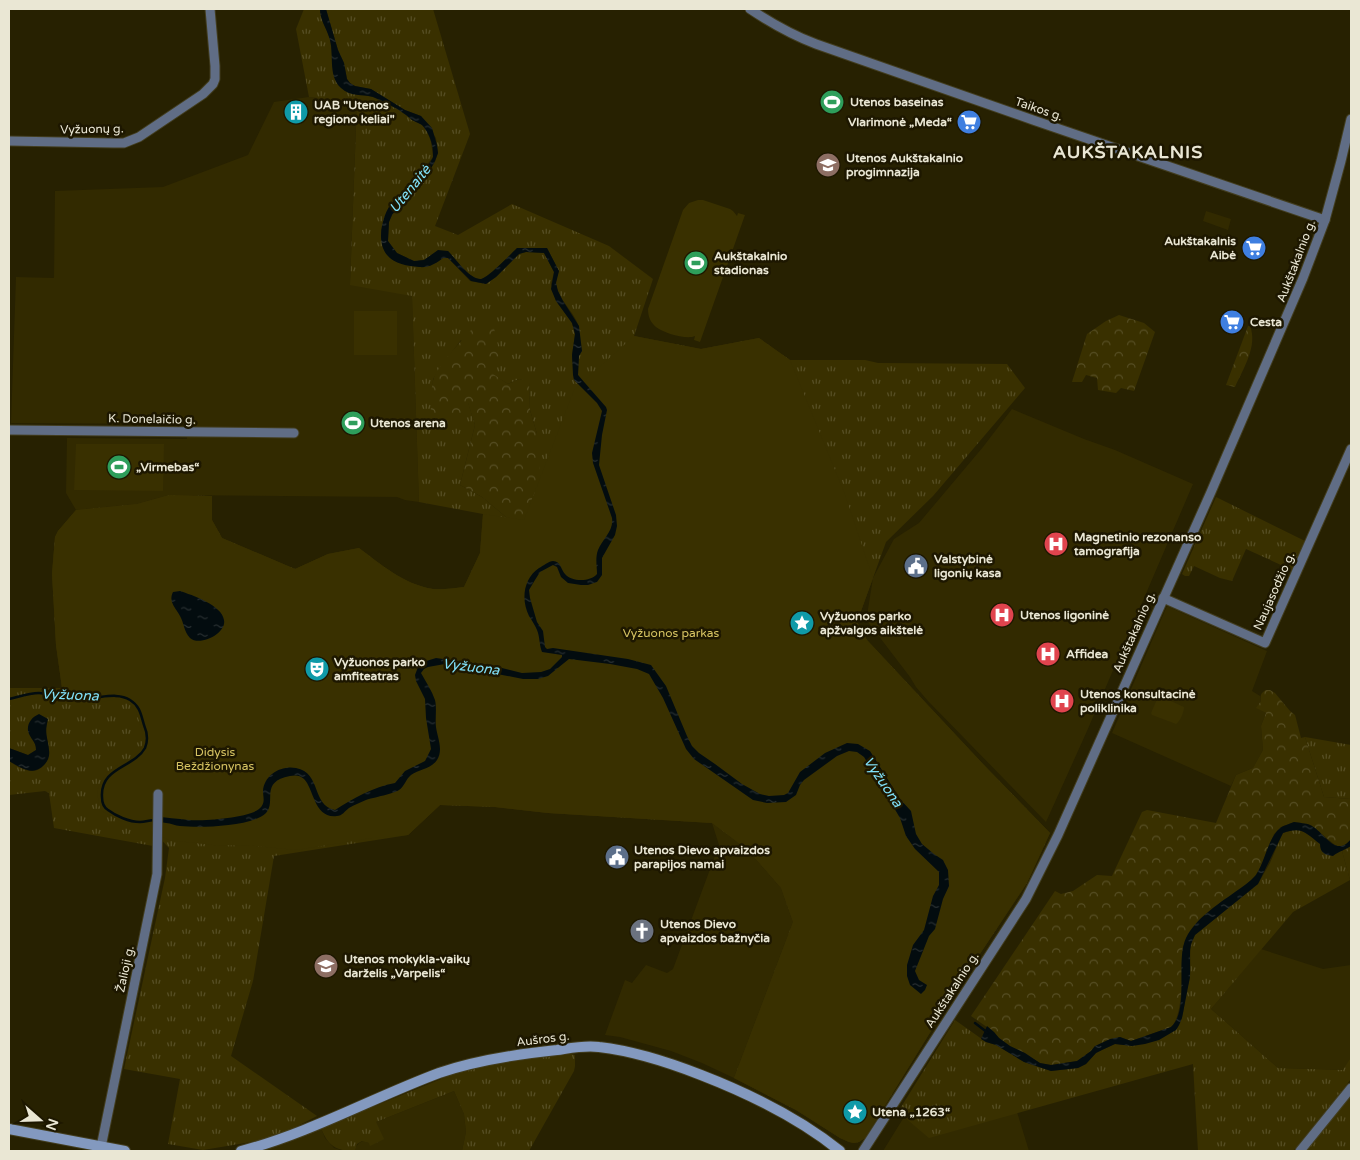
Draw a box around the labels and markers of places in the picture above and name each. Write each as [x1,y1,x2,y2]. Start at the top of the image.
sports icon: Utenos baseinas [819,89,845,115]
place label: Utenos baseinas [850,95,944,109]
place label: UAB "Utenos regiono keliai" [314,98,395,127]
building icon: UAB "Utenos regiono keliai" [283,99,309,125]
supermarket icon: Vlarimonė „Meda“ [956,109,982,135]
place label: Vlarimonė „Meda“ [848,115,952,129]
place label: Utenos Aukštakalnio progimnazija [846,151,963,180]
school or university icon: Utenos Aukštakalnio progimnazija [815,152,841,178]
place label: Aukštakalnis Aibė [1164,234,1236,262]
supermarket icon: Aukštakalnis Aibė [1241,235,1267,261]
place label: Aukštakalnio stadionas [714,249,787,277]
sports icon: Aukštakalnio stadionas [683,250,709,276]
supermarket icon: Cesta [1219,309,1245,335]
place label: Cesta [1250,315,1282,329]
sports icon: Utenos arena [340,410,366,436]
place label: Utenos arena [370,416,446,430]
sports icon: „Virmebas“ [106,454,132,480]
place label: „Virmebas“ [136,460,199,474]
place label: Magnetinio rezonanso tamografija [1073,530,1201,559]
hospital icon: Magnetinio rezonanso tamografija [1043,531,1069,557]
place label: Valstybinė ligonių kasa [934,552,1001,581]
public building icon: Valstybinė ligonių kasa [903,553,929,579]
hospital icon: Utenos ligoninė [989,602,1015,628]
place label: Utenos ligoninė [1020,608,1109,623]
place label: Vyžuonos parko apžvalgos aikštelė [820,609,923,638]
place icon: Vyžuonos parko apžvalgos aikštelė [789,610,815,636]
hospital icon: Affidea [1035,641,1061,667]
place label: Affidea [1066,647,1108,661]
place label: Vyžuonos parko amfiteatras [334,655,425,683]
theatre icon: Vyžuonos parko amfiteatras [304,656,330,682]
place label: Utenos konsultacinė poliklinika [1080,687,1196,716]
hospital icon: Utenos konsultacinė poliklinika [1049,688,1075,714]
place label: Utenos Dievo apvaizdos parapijos namai [634,843,770,872]
public building icon: Utenos Dievo apvaizdos parapijos namai [604,844,630,870]
place label: Utenos Dievo apvaizdos bažnyčia [660,917,770,946]
church icon: Utenos Dievo apvaizdos bažnyčia [629,918,655,944]
place label: Utenos mokykla-vaikų darželis „Varpelis“ [344,952,470,981]
school or university icon: Utenos mokykla-vaikų darželis „Varpelis“ [313,953,339,979]
place icon: Utena „1263“ [842,1099,868,1125]
place label: Utena „1263“ [872,1105,950,1119]

